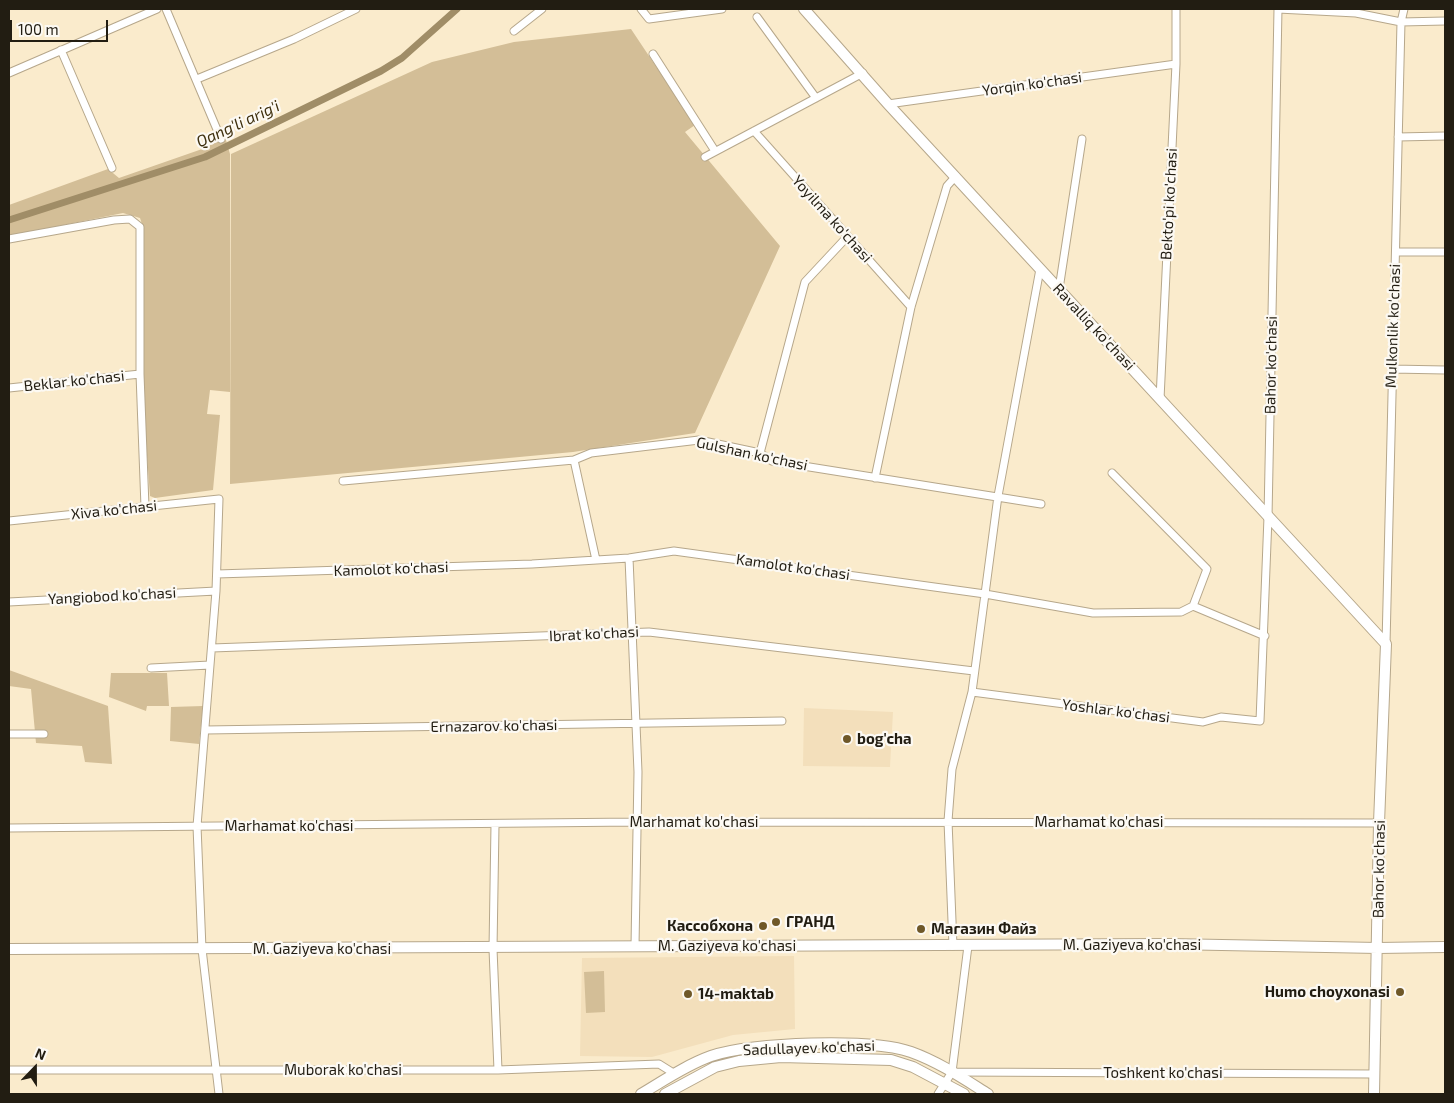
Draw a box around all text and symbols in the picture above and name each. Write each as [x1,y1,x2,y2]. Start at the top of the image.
scale bar [12,10,110,42]
text: 100 m [18,20,59,38]
street label: Yorqin ko'chasi [981,68,1083,100]
water label: Qang'li arig'i [193,96,283,152]
street label: Bekto'pi ko'chasi [1157,148,1181,260]
street label: Yoyilma ko'chasi [788,172,876,266]
street label: Mulkonlik ko'chasi [1382,264,1404,388]
street label: Ravalliq ko'chasi [1049,280,1139,374]
street label: Bahor ko'chasi [1261,316,1281,414]
street label: Beklar ko'chasi [23,367,125,395]
street label: Gulshan ko'chasi [695,433,809,475]
street label: Xiva ko'chasi [70,497,158,523]
street label: Kamolot ko'chasi [735,550,851,584]
street label: Kamolot ko'chasi [333,558,449,580]
street label: Yangiobod ko'chasi [47,584,177,608]
street label: Ibrat ko'chasi [549,623,639,645]
street label: Yoshlar ko'chasi [1061,695,1171,727]
street label: Ernazarov ko'chasi [430,716,558,736]
place label: bog'cha [857,730,912,748]
marker: bog'cha [841,733,853,745]
street label: Marhamat ko'chasi [630,813,758,831]
street label: Marhamat ko'chasi [1035,813,1163,831]
street label: Marhamat ko'chasi [225,817,353,835]
street label: Bahor ko'chasi [1369,820,1389,918]
place label: ГРАНД [786,913,835,931]
marker: ГРАНД [770,916,782,928]
place label: Кассобхона [667,917,753,935]
marker: Кассобхона [757,920,769,932]
place label: Магазин Файз [931,920,1036,938]
marker: Магазин Файз [915,923,927,935]
street label: M. Gaziyeva ko'chasi [1063,936,1201,954]
street label: M. Gaziyeva ko'chasi [658,937,796,955]
street label: M. Gaziyeva ko'chasi [253,940,391,958]
place label: Humo choyxonasi [1265,983,1390,1001]
place label: 14-maktab [698,985,774,1003]
marker: Humo choyxonasi [1394,986,1406,998]
marker: 14-maktab [682,988,694,1000]
street label: Sadullayev ko'chasi [743,1037,875,1059]
north arrow [10,1043,60,1093]
text: N [33,1044,49,1063]
street label: Muborak ko'chasi [284,1061,402,1079]
street label: Toshkent ko'chasi [1103,1064,1223,1082]

